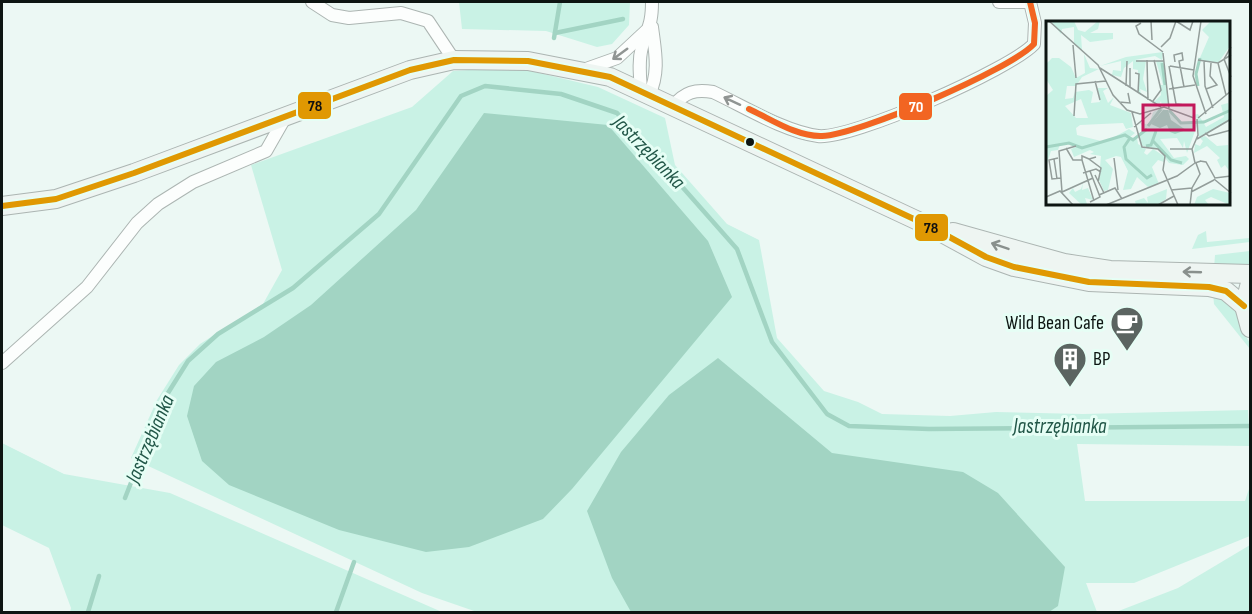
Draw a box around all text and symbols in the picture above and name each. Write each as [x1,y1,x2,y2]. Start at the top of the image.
inset map [1046,21,1231,206]
one-way arrow [613,48,629,60]
line badge: 78 [297,91,332,120]
line badge: 70 [898,92,933,121]
one-way arrow [723,94,741,106]
text: 78 [308,97,323,116]
text: 70 [909,98,923,117]
water label: Jastrzębianka [606,108,691,195]
unlabelled marker [744,136,756,148]
line badge: 78 [914,213,949,242]
text: 78 [924,219,939,238]
one-way arrow [991,239,1010,250]
one-way arrow [1183,266,1203,278]
cafe icon: Wild Bean Cafe [1109,305,1145,352]
place label: Wild Bean Cafe [1005,311,1104,335]
building icon: BP [1052,341,1088,388]
place label: BP [1093,347,1110,371]
water label: Jastrzębianka [119,391,180,489]
water label: Jastrzębianka [1011,414,1107,439]

